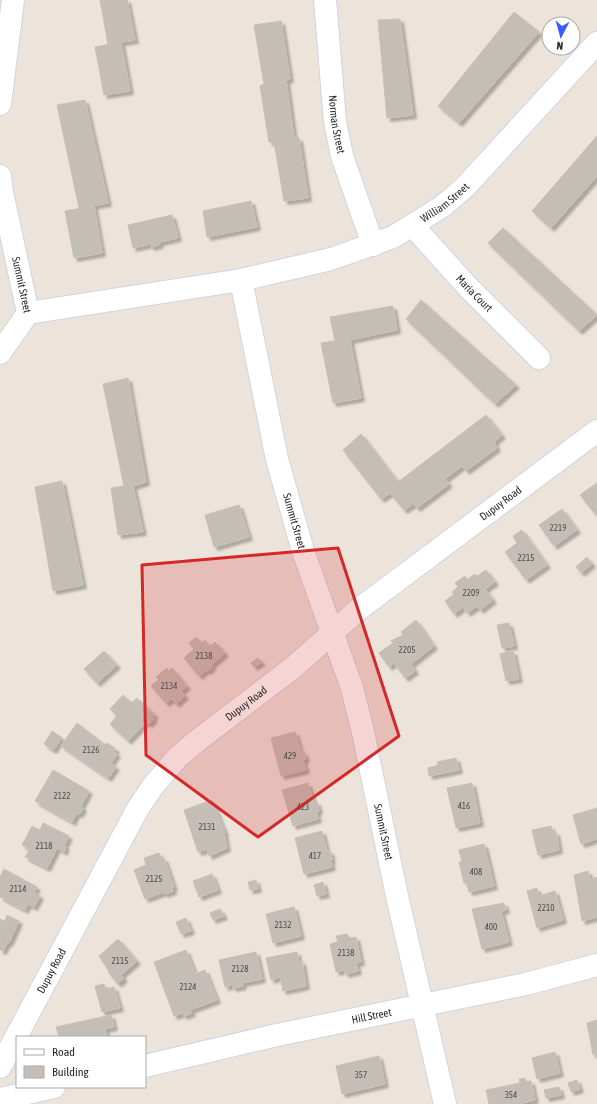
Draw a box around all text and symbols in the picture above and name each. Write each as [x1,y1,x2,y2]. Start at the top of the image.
north arrow [541,16,581,56]
text: N [556,40,564,52]
street label: Norman Street [327,95,347,155]
street label: William Street [418,181,472,224]
street label: Summit Street [10,256,34,314]
street label: Maria Court [454,272,495,314]
street label: Dupuy Road [477,484,524,523]
street label: Summit Street [281,492,308,550]
house number: 2219 [550,523,566,533]
house number: 2215 [518,553,534,563]
house number: 2209 [463,588,479,598]
house number: 2205 [399,645,415,655]
house number: 2138 [196,651,212,661]
house number: 2134 [161,681,177,691]
street label: Dupuy Road [223,684,269,723]
house number: 2126 [83,745,99,755]
house number: 429 [284,751,296,761]
house number: 2122 [54,791,70,801]
house number: 416 [458,801,470,811]
house number: 423 [297,802,309,812]
street label: Summit Street [372,803,395,861]
house number: 2131 [199,822,215,832]
house number: 2118 [36,841,52,851]
house number: 417 [309,851,321,861]
house number: 408 [470,867,482,877]
house number: 2125 [146,874,162,884]
house number: 2114 [10,884,26,894]
house number: 2210 [538,903,554,913]
house number: 2132 [275,920,291,930]
house number: 400 [485,922,497,932]
street label: Dupuy Road [34,946,68,995]
house number: 2138 [338,948,354,958]
house number: 2115 [112,956,128,966]
house number: 2128 [232,964,248,974]
house number: 2124 [180,982,196,992]
street label: Hill Street [350,1006,392,1026]
legend [16,1036,146,1088]
text: Road [52,1045,75,1059]
text: Building [52,1065,90,1079]
house number: 357 [355,1070,367,1080]
house number: 354 [505,1090,517,1100]

